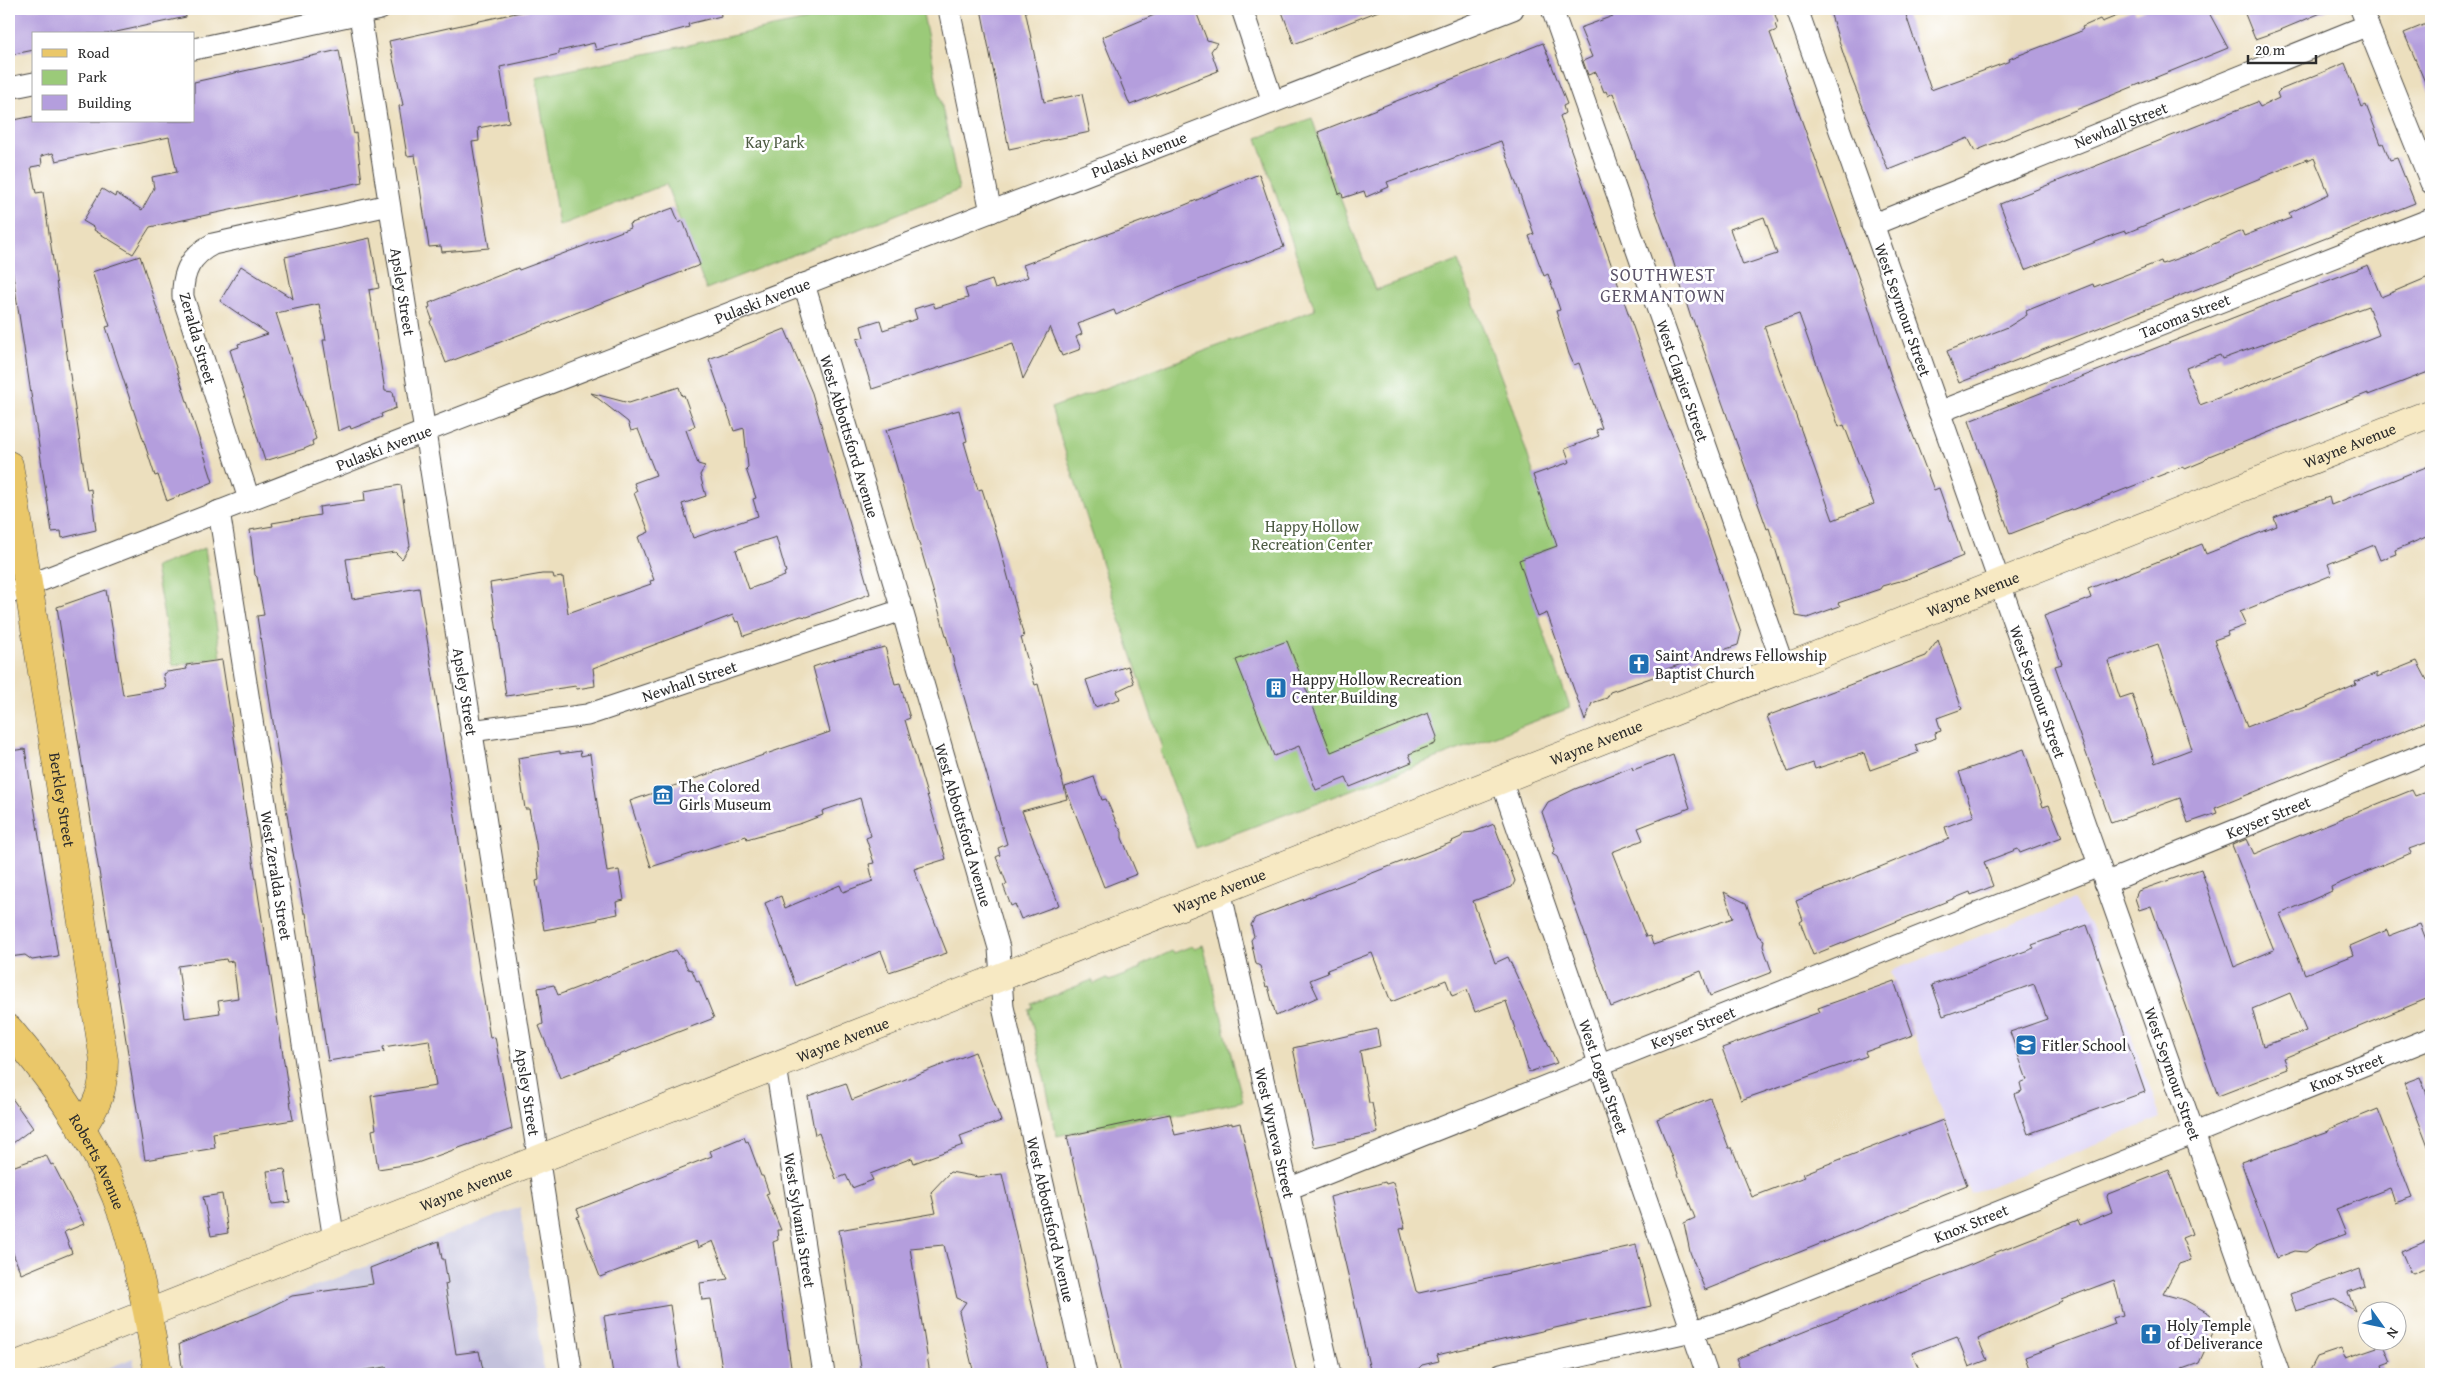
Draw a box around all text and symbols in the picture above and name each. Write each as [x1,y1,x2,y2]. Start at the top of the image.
legend [32,32,195,122]
scale bar [2248,32,2315,64]
text: 20 m [2255,39,2286,60]
text: Road [78,42,109,63]
text: Park [78,66,107,87]
text: Building [78,92,132,113]
street label: Newhall Street [2070,95,2171,154]
street label: Pulaski Avenue [1087,125,1190,184]
park label: Kay Park [745,130,806,154]
street label: West Seymour Street [1869,240,1938,380]
street label: Apsley Street [384,246,422,338]
district label: SOUTHWEST GERMANTOWN [1600,261,1726,309]
street label: Pulaski Avenue [711,271,814,330]
street label: Tacoma Street [2136,287,2234,344]
street label: Zeralda Street [173,289,223,387]
street label: West Clapier Street [1650,316,1716,445]
street label: West Abbottsford Avenue [814,352,886,521]
street label: Wayne Avenue [2300,416,2399,474]
street label: Pulaski Avenue [332,418,435,477]
park label: Happy Hollow Recreation Center [1252,514,1373,556]
street label: Wayne Avenue [1923,565,2023,623]
street label: West Seymour Street [2003,622,2073,762]
place label: Saint Andrews Fellowship Baptist Church [1655,643,1827,685]
street label: Apsley Street [447,646,484,738]
church icon: Saint Andrews Fellowship Baptist Church [1627,652,1651,676]
street label: Newhall Street [639,654,740,708]
place label: Happy Hollow Recreation Center Building [1292,667,1462,709]
building icon: Happy Hollow Recreation Center Building [1264,676,1288,700]
street label: Wayne Avenue [1546,713,1646,771]
street label: West Abbottsford Avenue [929,740,999,910]
street label: Berkley Street [43,751,82,849]
place label: The Colored Girls Museum [679,774,771,816]
museum icon: The Colored Girls Museum [651,783,675,807]
street label: Keyser Street [2222,789,2314,845]
street label: West Zeralda Street [254,809,299,942]
street label: Wayne Avenue [1169,862,1269,920]
street label: Keyser Street [1647,999,1739,1055]
street label: West Seymour Street [2138,1004,2208,1144]
street label: Wayne Avenue [793,1010,892,1068]
street label: West Logan Street [1573,1016,1635,1138]
school or university icon: Fitler School [2014,1033,2038,1057]
place label: Fitler School [2042,1033,2127,1057]
street label: Apsley Street [509,1046,547,1138]
street label: Knox Street [2306,1046,2388,1098]
street label: West Wyneva Street [1249,1065,1302,1201]
street label: Roberts Avenue [63,1109,132,1213]
street label: West Abbottsford Avenue [1021,1134,1081,1305]
street label: West Sylvania Street [778,1151,822,1290]
street label: Wayne Avenue [416,1159,516,1217]
street label: Knox Street [1930,1197,2012,1249]
north arrow [2358,1300,2408,1350]
place label: Holy Temple of Deliverance [2167,1313,2263,1355]
church icon: Holy Temple of Deliverance [2139,1322,2163,1346]
text: N [2382,1324,2404,1343]

